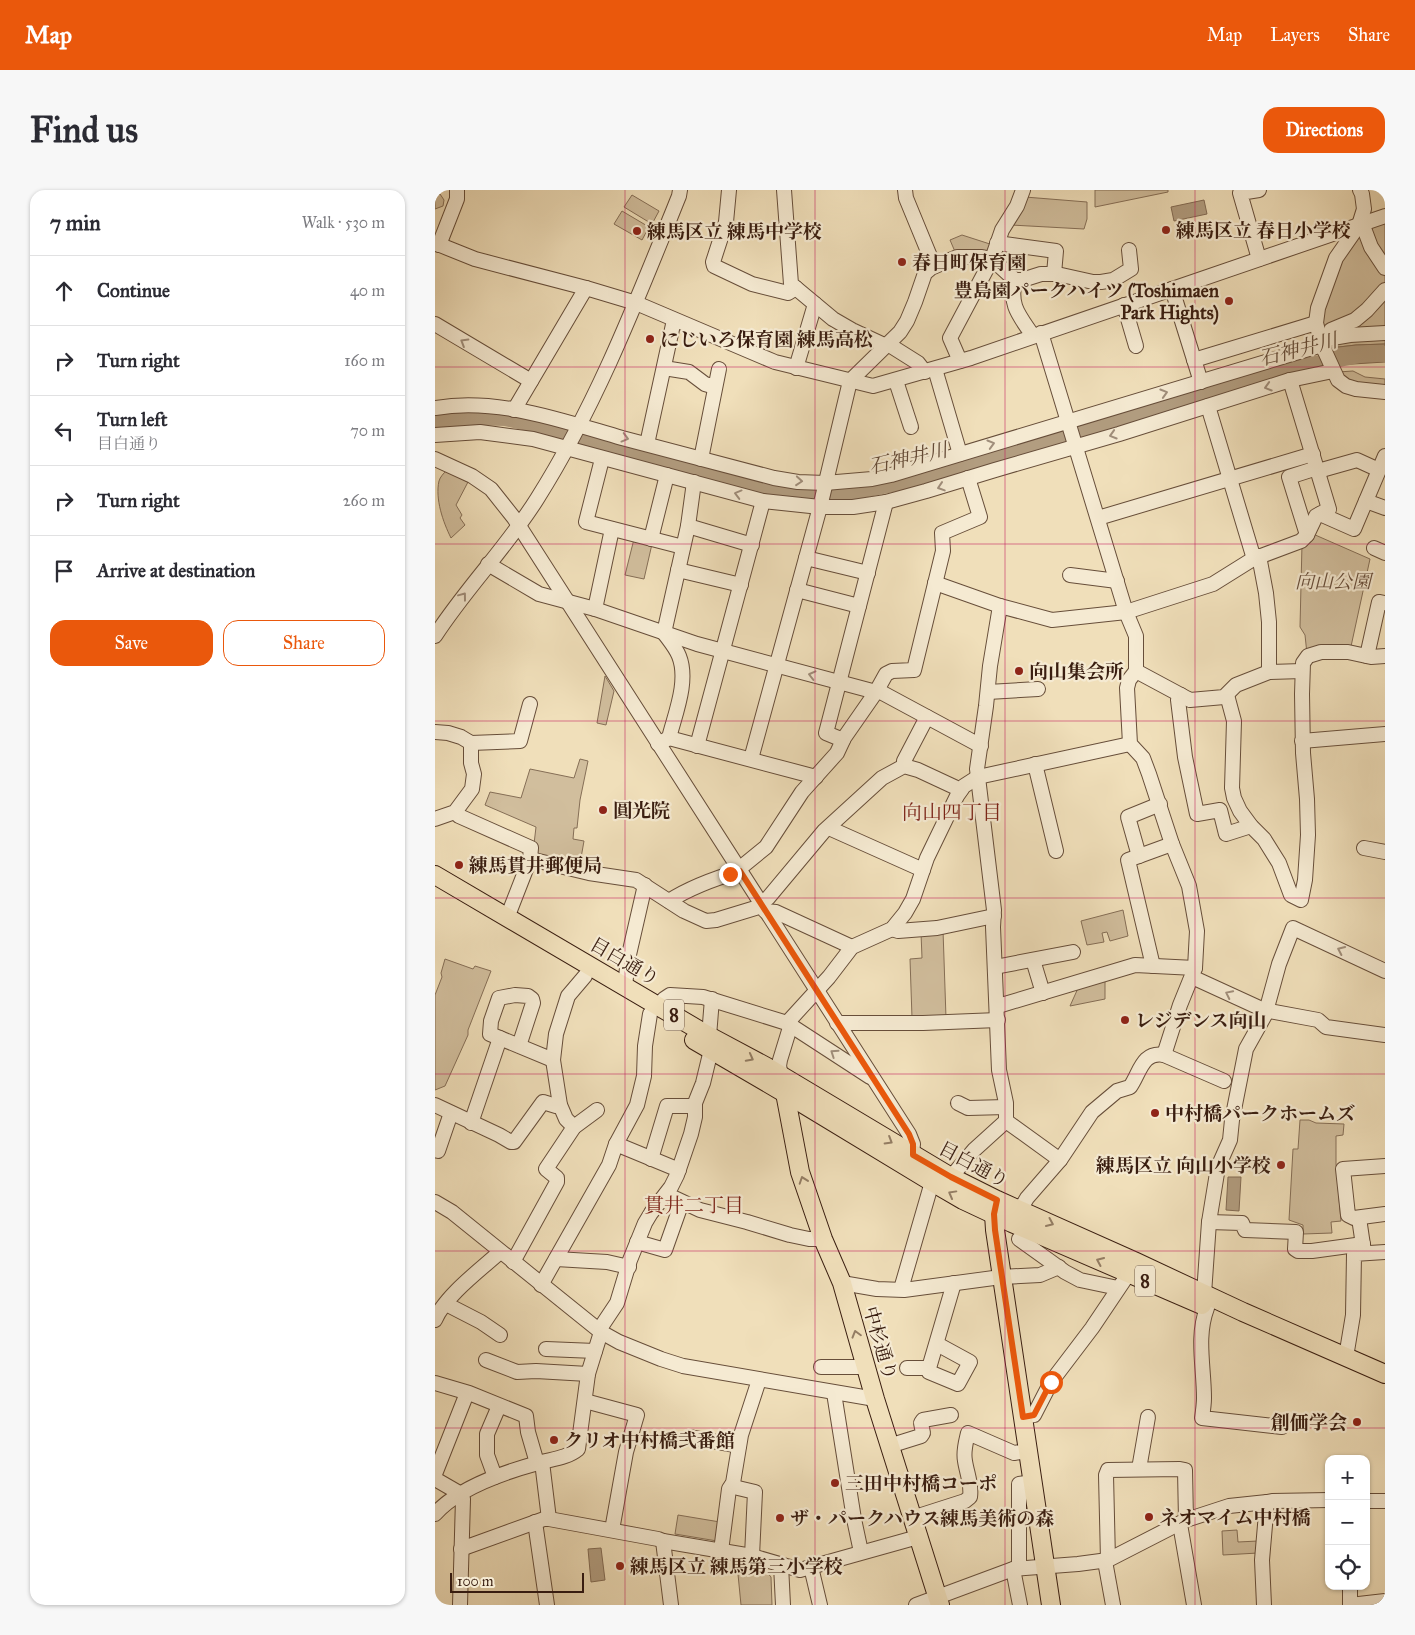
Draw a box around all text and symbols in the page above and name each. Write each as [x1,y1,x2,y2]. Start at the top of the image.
text: Map [25,20,72,50]
text: Map [1207,24,1242,46]
text: Layers [1270,24,1320,46]
text: Share [1348,24,1390,46]
button: Directions [1263,107,1385,153]
text: Find us [30,109,138,152]
text: 7 min [50,210,101,236]
text: Walk · 530 m [302,213,385,232]
place label: 練馬区立 春日小学校 [1176,219,1351,242]
place label: 練馬区立 練馬中学校 [647,220,822,243]
marker: 練馬区立 春日小学校 [1160,224,1172,236]
marker: 練馬区立 練馬中学校 [631,225,643,237]
place label: 春日町保育園 [912,251,1026,274]
marker: 春日町保育園 [896,256,908,268]
icon: ahead [50,277,78,305]
text: Continue [97,279,170,302]
place label: 豊島園パークハイツ (Toshimaen Park Hights) [954,279,1220,325]
text: 40 m [350,281,385,300]
marker: 豊島園パークハイツ (Toshimaen Park Hights) [1223,295,1235,307]
water label: 石神井川 [1256,327,1342,370]
place label: にじいろ保育園 練馬高松 [660,328,873,351]
marker: にじいろ保育園 練馬高松 [644,333,656,345]
one-way arrow [461,338,470,348]
icon: right [50,347,78,375]
text: Turn right [97,349,180,372]
text: 160 m [344,351,385,370]
one-way arrow [1265,381,1273,391]
one-way arrow [1160,389,1168,399]
text: Turn left [97,408,167,431]
icon: left [50,417,78,445]
text: 70 m [350,421,385,440]
one-way arrow [1110,430,1118,440]
one-way arrow [620,433,628,443]
text: 目白通り [97,434,161,453]
water label: 石神井川 [866,437,952,479]
one-way arrow [987,440,995,450]
one-way arrow [796,476,804,487]
one-way arrow [937,481,946,491]
icon: right [50,487,78,515]
text: Turn right [97,489,180,512]
one-way arrow [734,489,742,499]
text: 260 m [343,491,385,510]
icon: arrive [50,557,78,585]
text: Arrive at destination [97,559,255,582]
park label: 向山公園 [1295,570,1374,593]
one-way arrow [457,592,466,602]
button: Save [50,620,213,666]
button: Share [223,620,385,666]
place label: 向山集会所 [1029,660,1124,683]
marker: 向山集会所 [1013,665,1025,677]
one-way arrow [808,670,817,681]
place label: 圓光院 [613,799,670,822]
district label: 向山四丁目 [902,800,1002,824]
marker: 圓光院 [597,804,609,816]
place label: 練馬貫井郵便局 [469,854,602,877]
marker: 練馬貫井郵便局 [453,859,465,871]
route end [719,863,742,886]
street label: 目白通り [586,932,663,990]
one-way arrow [1337,946,1346,956]
one-way arrow [1225,990,1234,1001]
road number: 8 [664,1000,684,1030]
place label: レジデンス向山 [1135,1009,1267,1032]
marker: レジデンス向山 [1119,1014,1131,1026]
one-way arrow [830,1050,840,1059]
one-way arrow [744,1051,753,1061]
place label: 中村橋パークホームズ [1165,1102,1355,1125]
marker: 中村橋パークホームズ [1149,1107,1161,1119]
one-way arrow [884,1134,893,1144]
street label: 目白通り [935,1136,1013,1192]
place label: 練馬区立 向山小学校 [1096,1154,1271,1177]
marker: 練馬区立 向山小学校 [1275,1159,1287,1171]
one-way arrow [799,1176,809,1185]
one-way arrow [949,1190,958,1200]
district label: 貫井二丁目 [644,1193,744,1217]
one-way arrow [1045,1217,1054,1228]
one-way arrow [1096,1257,1105,1268]
road number: 8 [1135,1266,1155,1296]
street label: 中杉通り [859,1303,902,1383]
one-way arrow [851,1329,862,1338]
route start [1040,1371,1063,1394]
place label: 創価学会 [1271,1411,1347,1434]
marker: 創価学会 [1351,1416,1363,1428]
place label: クリオ中村橋弐番館 [564,1429,735,1452]
marker: クリオ中村橋弐番館 [548,1434,560,1446]
map controls [1325,1455,1370,1590]
button: + [1325,1455,1370,1500]
place label: 三田中村橋コーポ [845,1472,997,1495]
marker: 三田中村橋コーポ [829,1477,841,1489]
button: − [1325,1500,1370,1545]
place label: ネオマイム中村橋 [1159,1506,1311,1529]
place label: ザ・パークハウス練馬美術の森 [790,1507,1054,1530]
marker: ネオマイム中村橋 [1143,1511,1155,1523]
marker: ザ・パークハウス練馬美術の森 [774,1512,786,1524]
button: locate [1325,1545,1370,1590]
place label: 練馬区立 練馬第三小学校 [630,1555,843,1578]
marker: 練馬区立 練馬第三小学校 [614,1560,626,1572]
scale bar [450,1570,584,1593]
text: 100 m [457,1573,494,1590]

